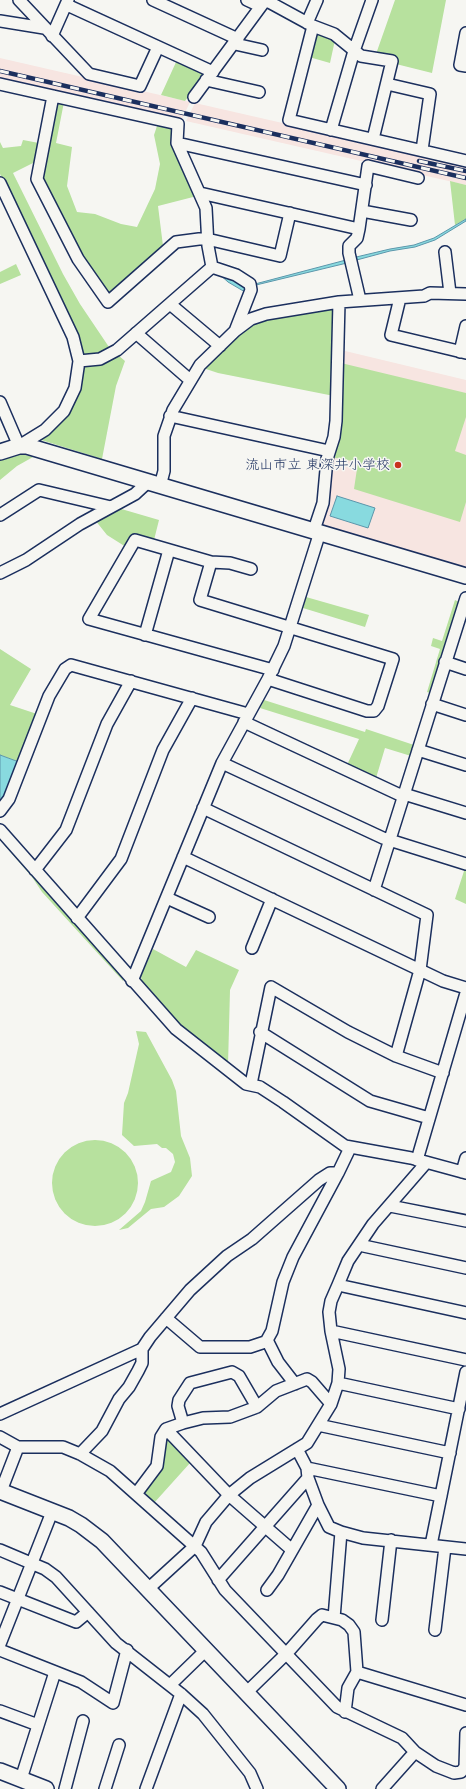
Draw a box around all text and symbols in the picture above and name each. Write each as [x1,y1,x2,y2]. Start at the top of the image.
place label: 流山市立 東深井小学校 [245,457,390,473]
marker: 流山市立 東深井小学校 [393,460,403,470]

